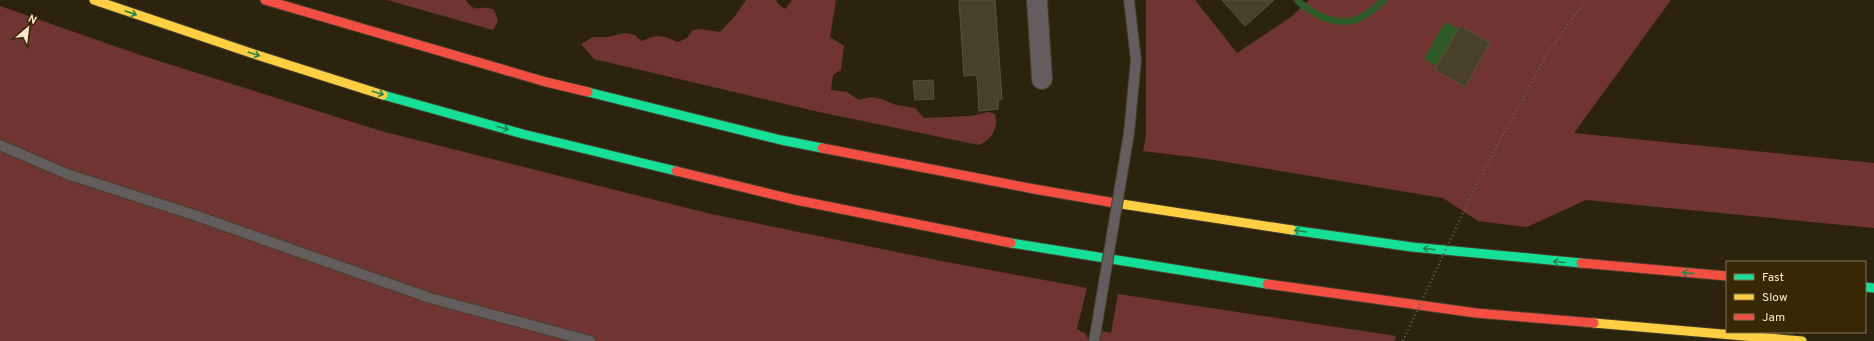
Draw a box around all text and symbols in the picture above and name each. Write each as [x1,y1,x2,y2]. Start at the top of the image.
north arrow [8,8,48,48]
one-way arrow [124,9,136,17]
text: N [25,12,39,28]
one-way arrow [247,51,260,58]
one-way arrow [371,90,384,97]
one-way arrow [496,125,509,133]
one-way arrow [1294,227,1307,235]
one-way arrow [1423,245,1436,252]
one-way arrow [1553,258,1566,265]
legend [1726,261,1866,333]
one-way arrow [1682,269,1695,276]
text: Fast [1762,270,1784,286]
text: Slow [1762,290,1788,306]
text: Jam [1762,310,1785,326]

